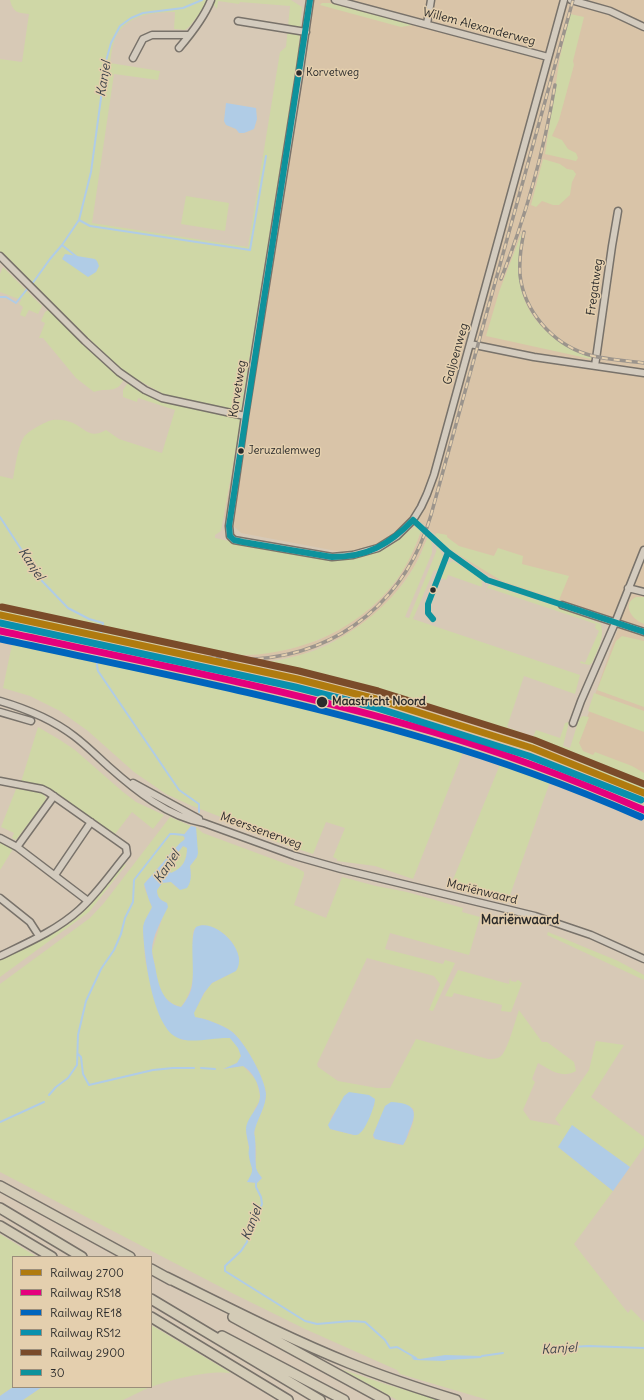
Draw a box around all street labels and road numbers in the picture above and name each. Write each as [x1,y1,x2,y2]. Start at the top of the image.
street label: Willem Alexanderweg [421,5,537,49]
street label: Fregatweg [584,258,606,316]
street label: Galjoenweg [440,321,472,387]
street label: Korvetweg [226,359,250,419]
street label: Meerssenerweg [218,810,304,852]
street label: Mariënwaard [445,876,519,908]

